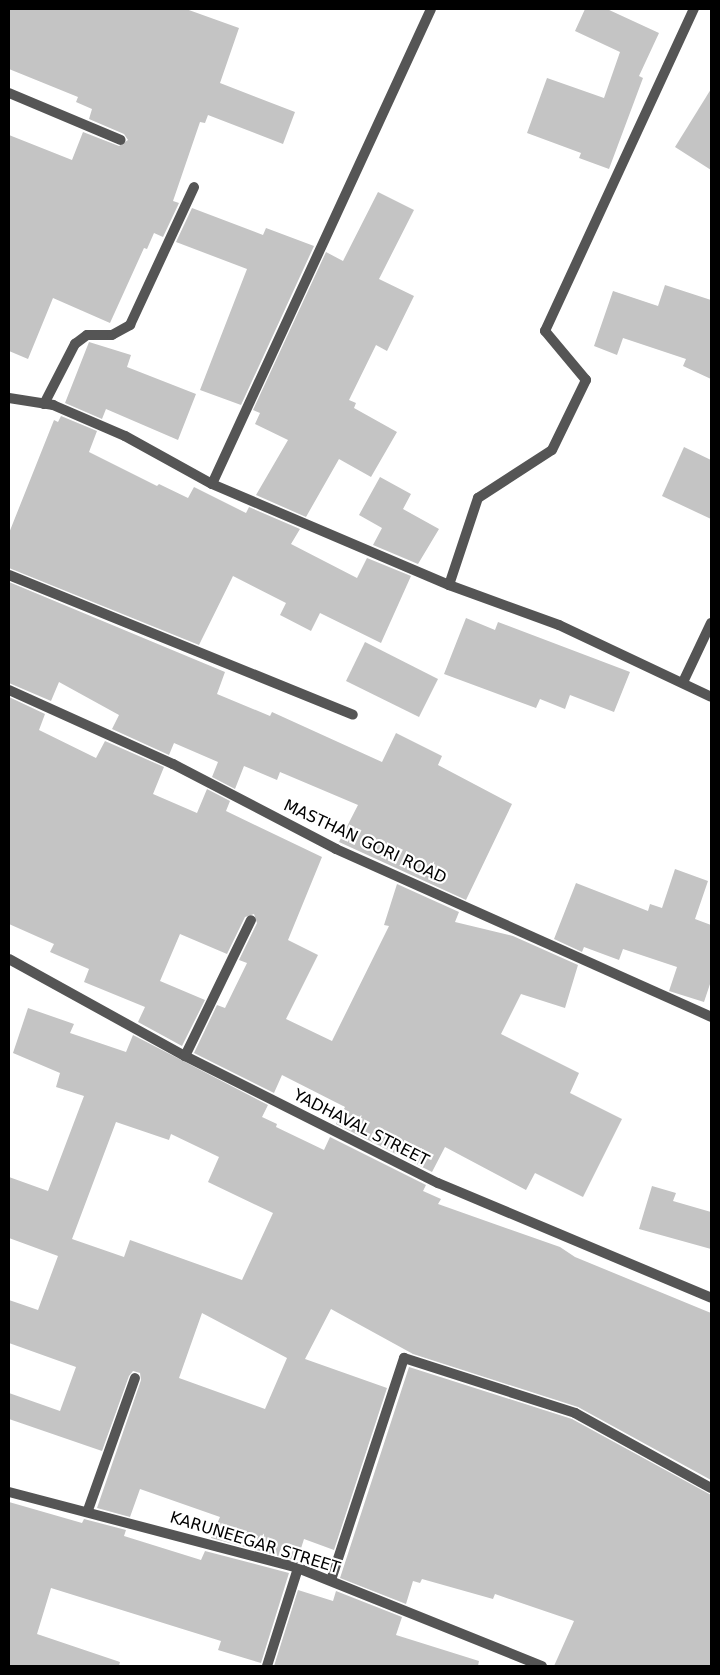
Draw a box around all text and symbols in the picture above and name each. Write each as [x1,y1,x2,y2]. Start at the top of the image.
street label: MASTHAN GORI ROAD [281,796,449,888]
street label: YADHAVAL STREET [290,1085,432,1171]
street label: KARUNEEGAR STREET [168,1508,342,1578]

